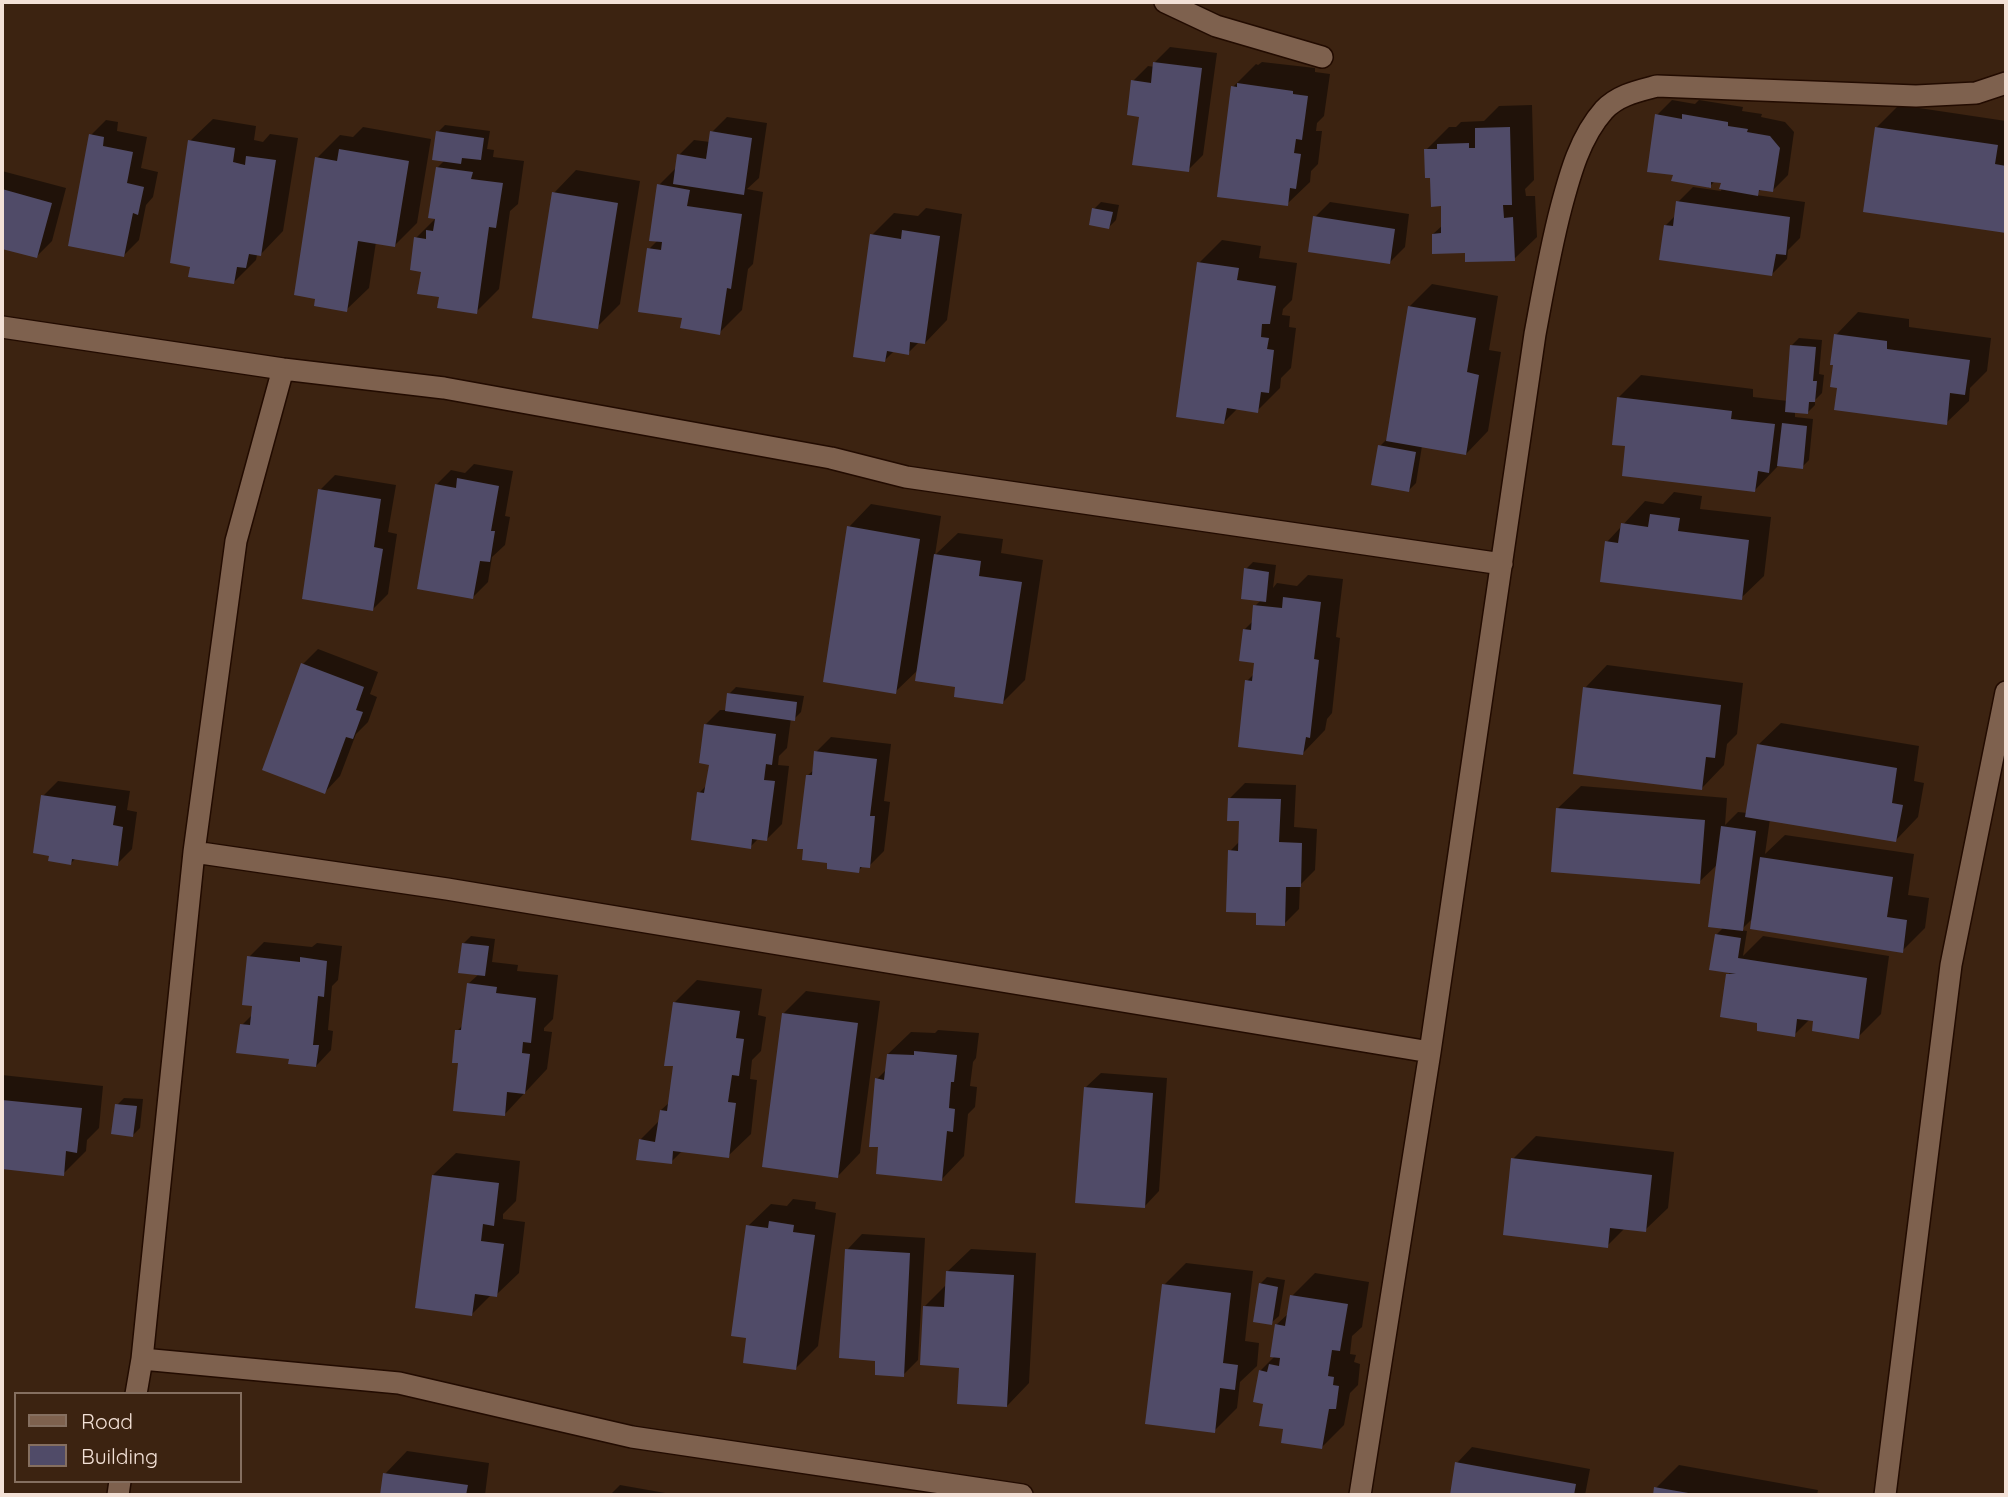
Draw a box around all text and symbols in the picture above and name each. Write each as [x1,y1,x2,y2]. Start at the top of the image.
legend [14,1392,242,1483]
text: Road [81,1408,133,1434]
text: Building [81,1443,158,1469]

